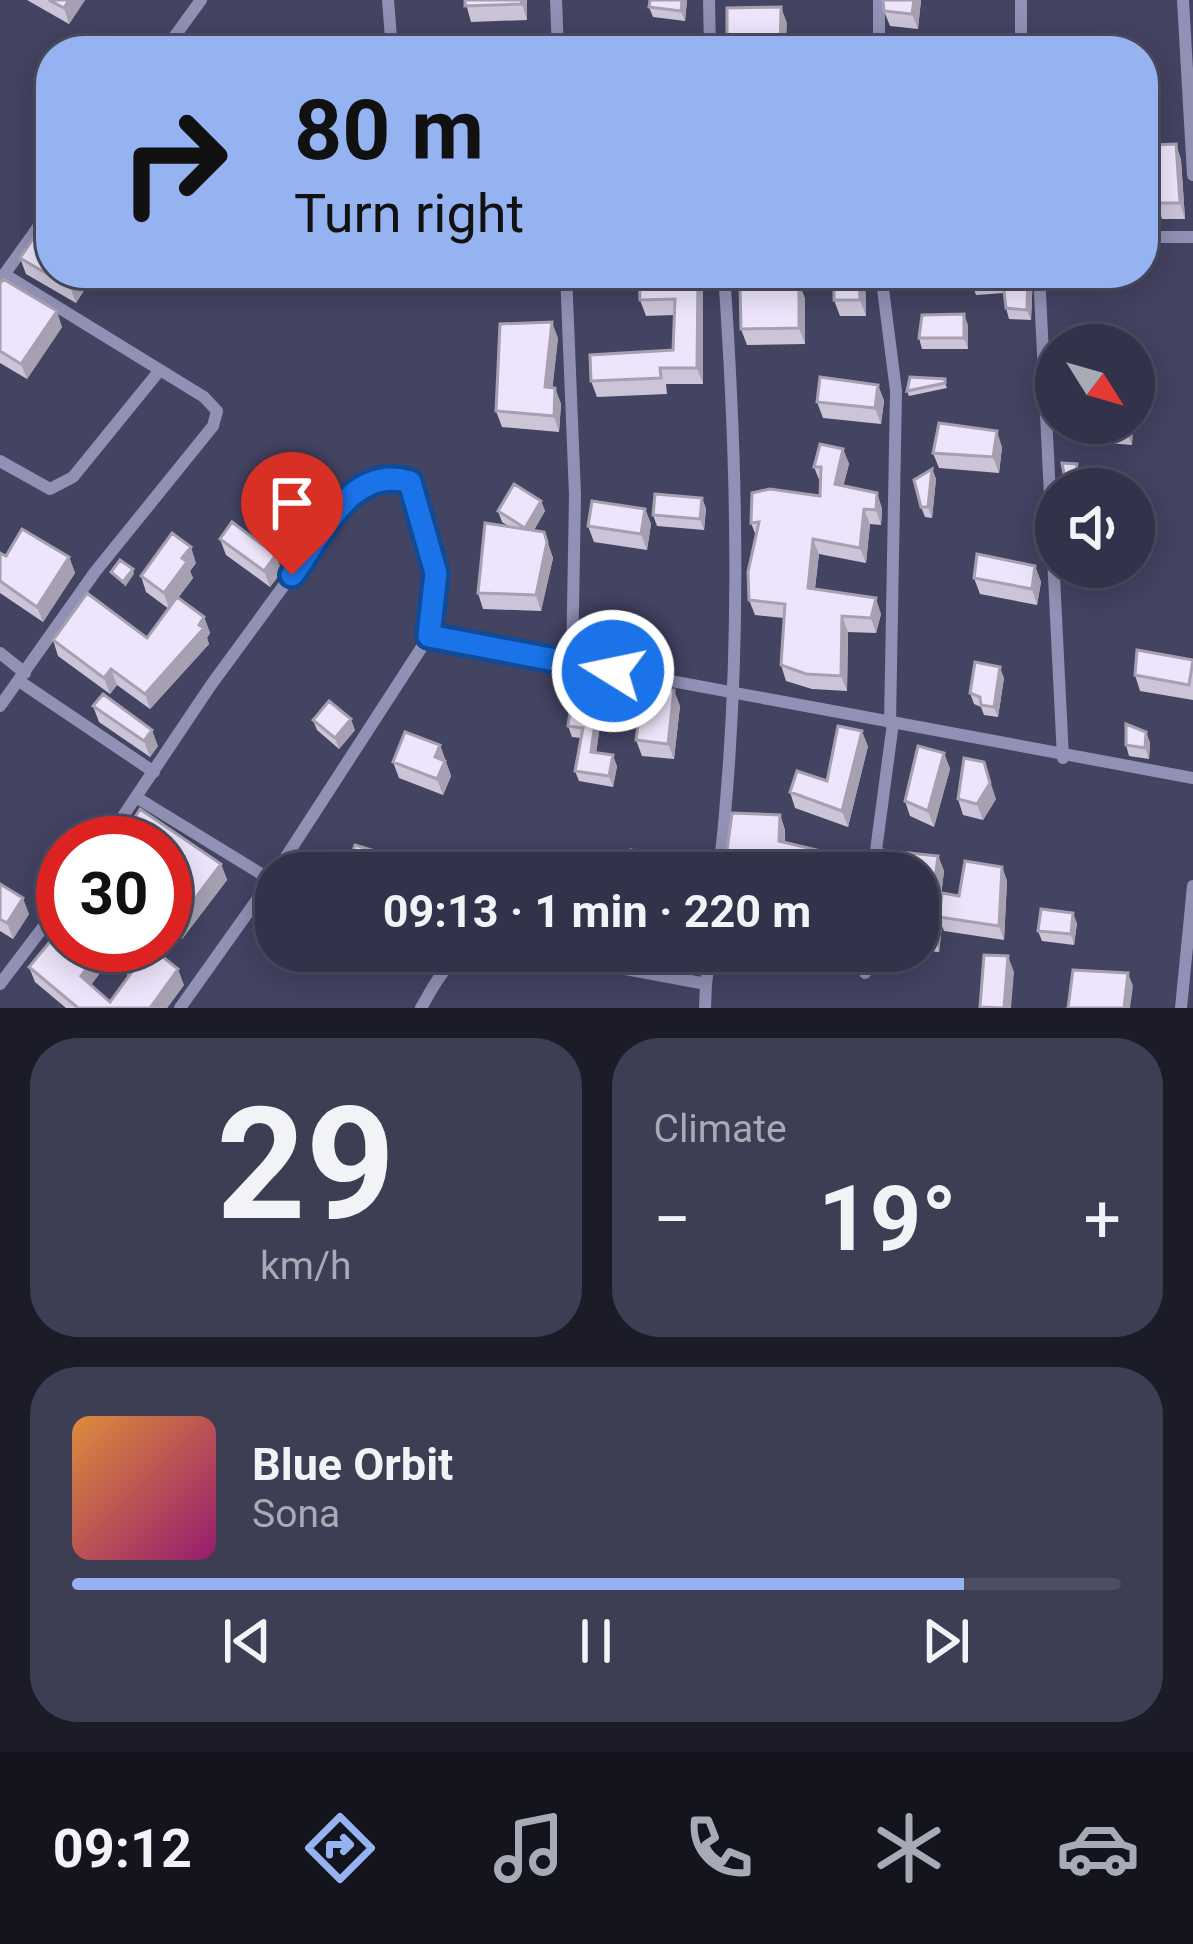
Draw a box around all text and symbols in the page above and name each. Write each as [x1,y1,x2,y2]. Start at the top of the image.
text: 80 m [294,81,484,180]
icon: right [96,84,252,240]
text: Turn right [294,182,524,245]
north arrow [1035,324,1155,444]
map controls [1035,324,1155,588]
pin [241,452,343,575]
button: sound [1035,468,1155,588]
icon: arrive [259,470,325,536]
position arrow [550,608,676,734]
speed limit sign: 30 [36,816,192,972]
text: 09:13 · 1 min · 220 m [383,885,811,938]
text: 29 [216,1073,395,1256]
text: Climate [654,1106,787,1152]
text: 19° [818,1167,957,1272]
text: − [654,1181,691,1258]
text: + [1084,1181,1121,1258]
text: km/h [260,1243,352,1289]
text: Blue Orbit [252,1438,453,1491]
text: Sona [252,1491,340,1537]
icon: previous [214,1608,280,1674]
icon: pause [563,1608,629,1674]
icon: next [913,1608,979,1674]
icon: directions [298,1806,382,1890]
icon: music [487,1806,571,1890]
icon: phone [677,1806,761,1890]
icon: climate [867,1806,951,1890]
icon: car [1056,1806,1140,1890]
text: 09:12 [53,1817,192,1880]

